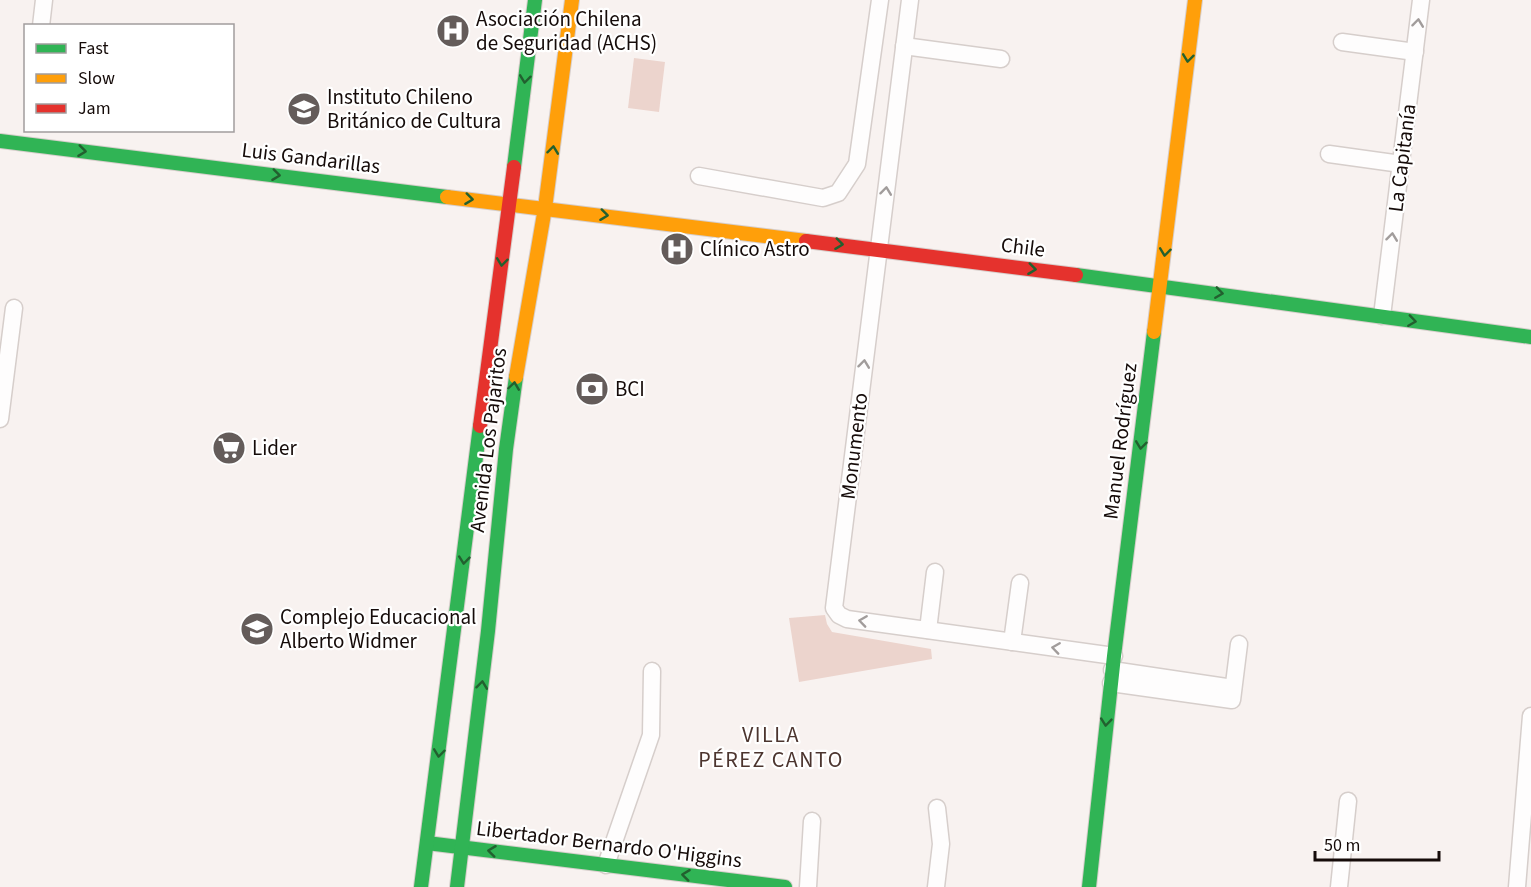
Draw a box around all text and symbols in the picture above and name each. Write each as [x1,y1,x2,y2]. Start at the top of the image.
place label: Asociación Chilena de Seguridad (ACHS) [476,4,657,58]
hospital icon: Asociación Chilena de Seguridad (ACHS) [435,13,471,49]
one-way arrow [1411,19,1424,28]
legend [24,24,234,132]
text: Fast [78,36,109,61]
one-way arrow [1182,54,1195,63]
text: Slow [78,66,115,91]
one-way arrow [520,74,532,83]
place label: Instituto Chileno Británico de Cultura [327,82,501,136]
school or university icon: Instituto Chileno Británico de Cultura [286,91,322,127]
text: Jam [78,96,111,121]
street label: La Capitanía [1380,102,1424,214]
street label: Luis Gandarillas [240,135,382,181]
one-way arrow [77,145,87,157]
one-way arrow [546,145,558,155]
one-way arrow [271,168,280,180]
one-way arrow [879,187,892,196]
one-way arrow [465,192,474,205]
one-way arrow [599,209,608,221]
street label: Chile [999,229,1047,265]
hospital icon: Clínico Astro [659,231,695,267]
one-way arrow [1385,233,1398,242]
place label: Clínico Astro [700,234,810,264]
one-way arrow [834,238,843,250]
one-way arrow [1159,247,1172,256]
one-way arrow [497,258,509,267]
one-way arrow [1028,262,1037,274]
one-way arrow [1214,287,1223,299]
one-way arrow [1407,314,1416,326]
street label: Avenida Los Pajaritos [462,346,514,534]
one-way arrow [857,360,870,369]
street label: Manuel Rodríguez [1096,361,1144,521]
bank icon: BCI [574,371,610,407]
place label: BCI [615,374,645,404]
one-way arrow [508,382,520,391]
street label: Monumento [833,391,875,501]
supermarket icon: Lider [211,430,247,466]
place label: Lider [252,433,297,463]
one-way arrow [1135,441,1147,450]
one-way arrow [458,555,471,564]
place label: Complejo Educacional Alberto Widmer [280,602,476,656]
school or university icon: Complejo Educacional Alberto Widmer [239,611,275,647]
one-way arrow [858,616,867,628]
one-way arrow [1051,642,1060,654]
one-way arrow [475,680,487,690]
one-way arrow [1100,717,1113,727]
district label: VILLA PÉREZ CANTO [698,719,844,776]
one-way arrow [434,749,446,758]
street label: Libertador Bernardo O'Higgins [474,813,744,875]
scale bar [1315,824,1440,862]
text: 50 m [1324,833,1360,858]
one-way arrow [487,845,497,858]
one-way arrow [681,869,690,881]

